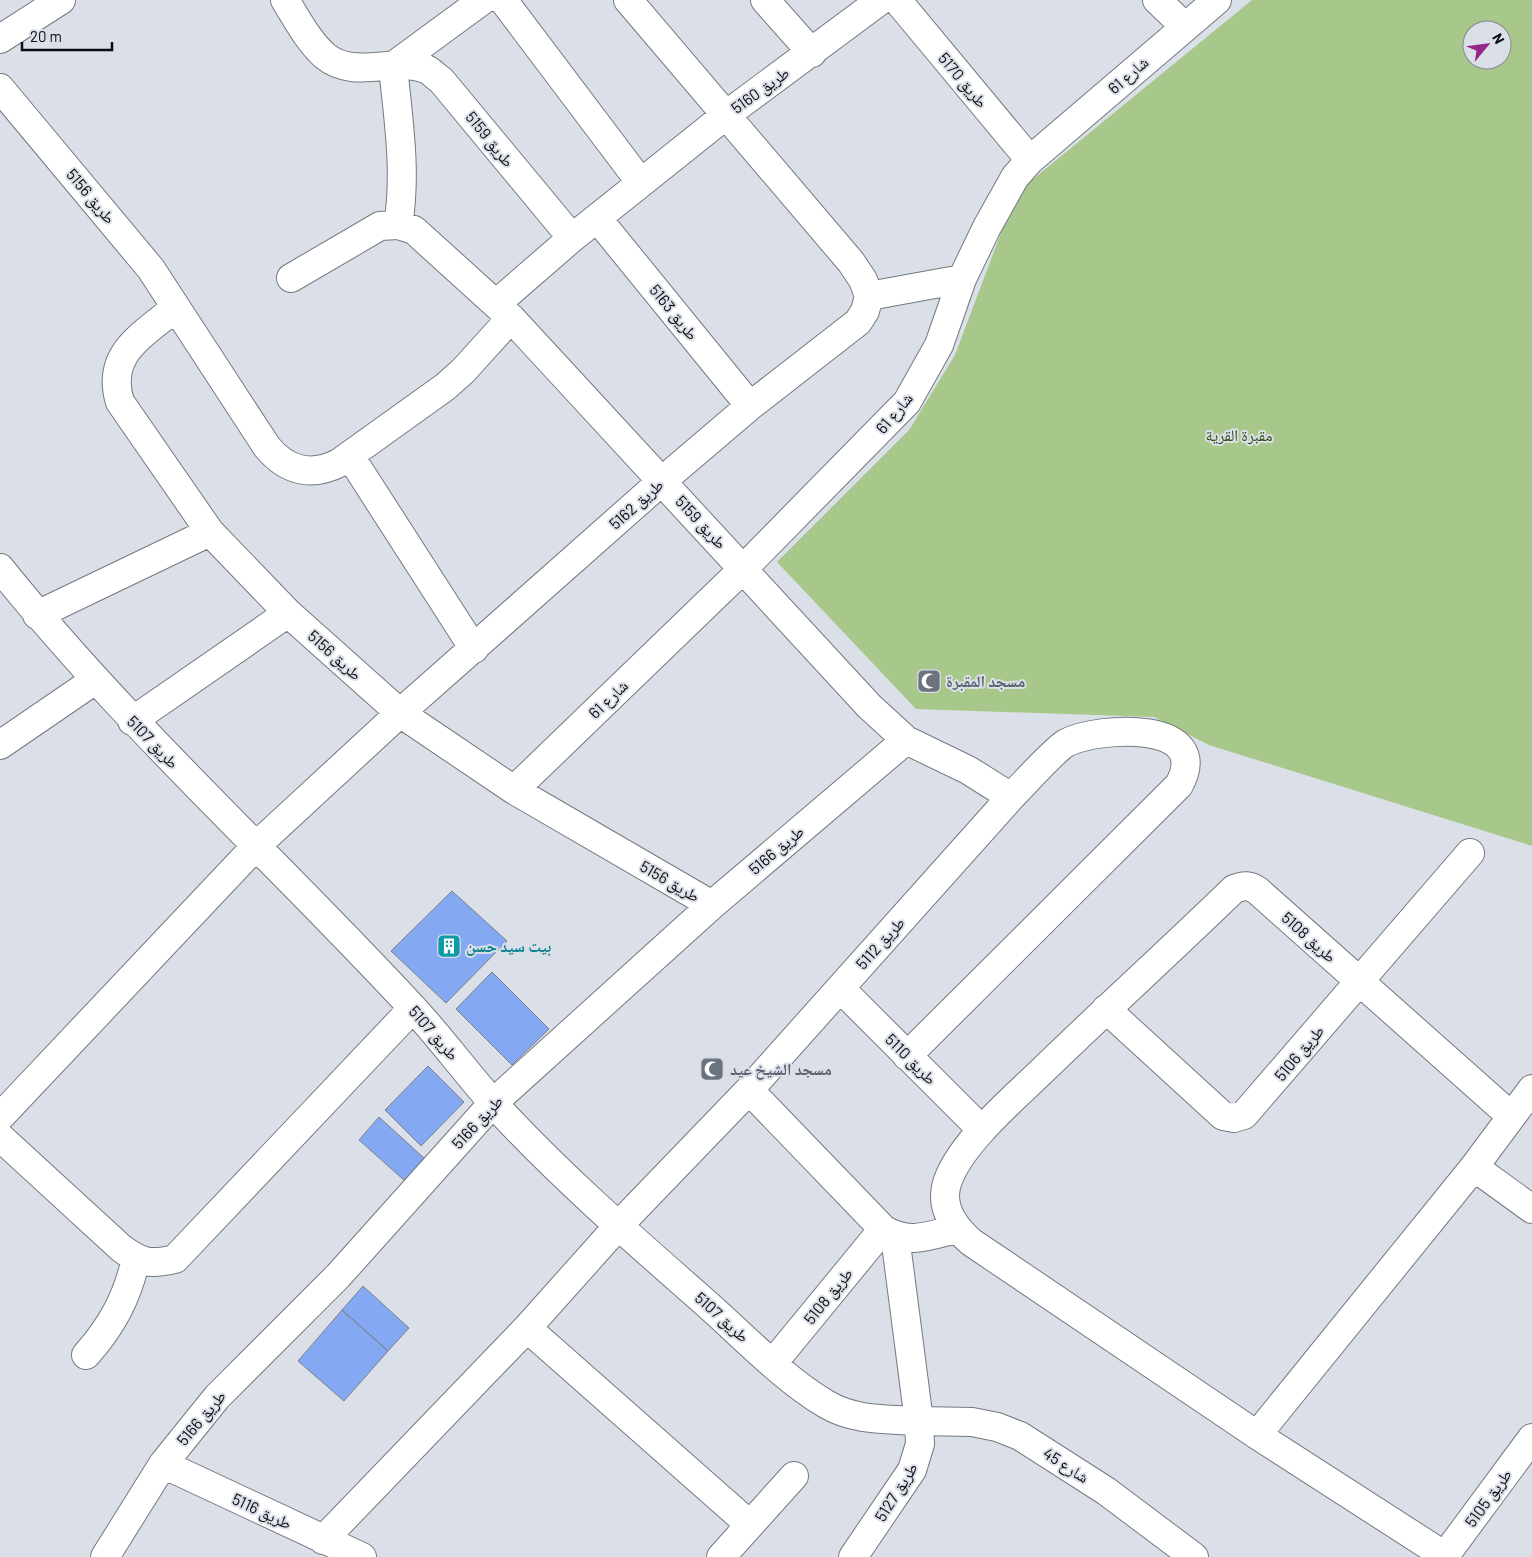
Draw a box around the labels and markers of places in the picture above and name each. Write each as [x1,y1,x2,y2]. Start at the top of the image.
mosque icon: مسجد المقبرة [916,668,942,694]
place label: مسجد المقبرة [946,671,1025,691]
building icon: بيت سيد حسن [436,933,462,959]
place label: بيت سيد حسن [466,936,551,956]
mosque icon: مسجد الشيخ عيد [699,1056,725,1082]
place label: مسجد الشيخ عيد [730,1059,832,1080]

